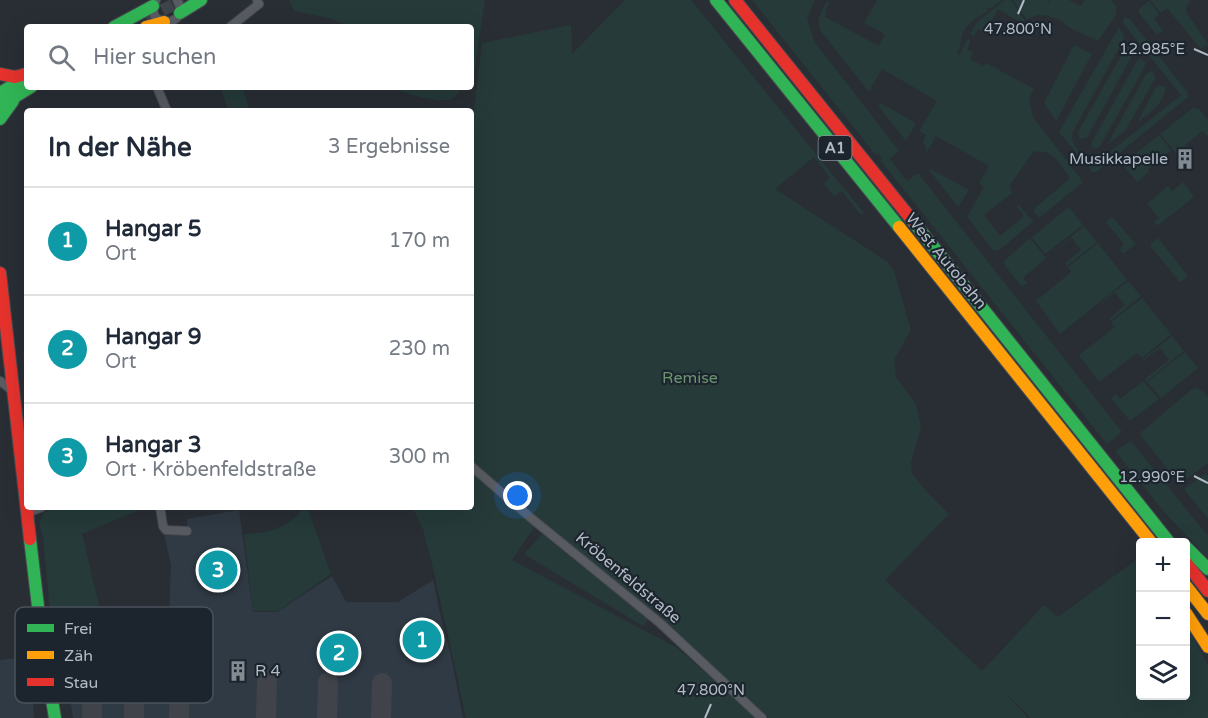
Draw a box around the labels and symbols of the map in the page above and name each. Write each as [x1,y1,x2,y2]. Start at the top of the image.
text: 47.800°N [984,20,1052,38]
text: 12.985°E [1119,40,1185,58]
road number: A1 [818,136,852,160]
building icon: Musikkapelle [1173,147,1197,171]
place label: Musikkapelle [1069,149,1168,169]
street label: West Autobahn [901,209,991,313]
park label: Remise [662,368,718,388]
text: 12.990°E [1119,468,1185,486]
your location [503,481,532,510]
street label: Kröbenfeldstraße [571,528,685,628]
pin: 3 [198,548,238,592]
legend [15,607,213,703]
pin: 1 [402,618,442,662]
text: Frei [64,619,92,639]
pin: 2 [320,630,358,676]
text: Zäh [64,646,93,666]
building icon: R 4 [226,659,250,683]
place label: R 4 [255,661,281,681]
text: Stau [64,673,98,693]
text: 47.800°N [677,681,745,699]

